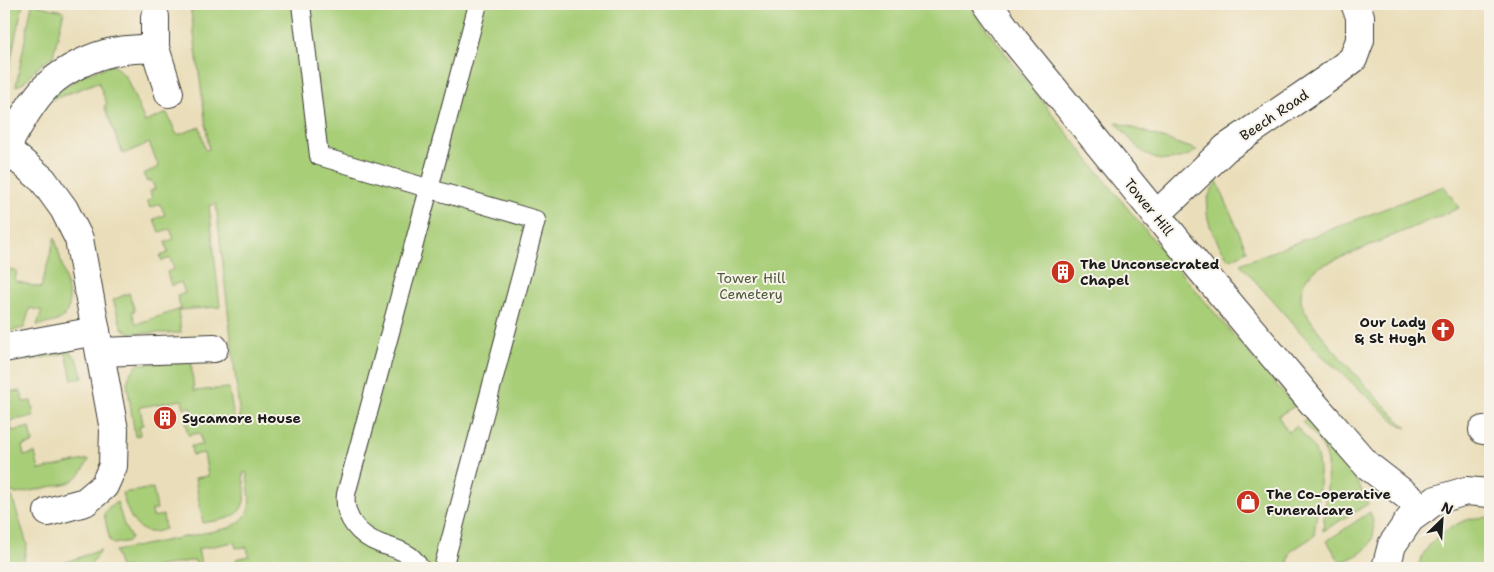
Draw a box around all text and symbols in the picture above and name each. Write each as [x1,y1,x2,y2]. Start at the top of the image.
street label: Beech Road [1236,85,1312,145]
street label: Tower Hill [1120,175,1178,240]
place label: The Unconsecrated Chapel [1080,255,1220,289]
building icon: The Unconsecrated Chapel [1050,259,1076,285]
park label: Tower Hill Cemetery [717,269,786,303]
place label: Our Lady & St Hugh [1355,313,1426,347]
church icon: Our Lady & St Hugh [1430,317,1456,343]
building icon: Sycamore House [152,405,178,431]
place label: Sycamore House [182,409,301,427]
place label: The Co-operative Funeralcare [1266,485,1391,519]
shop icon: The Co-operative Funeralcare [1235,489,1261,515]
north arrow [1416,494,1466,544]
text: N [1439,498,1456,519]

